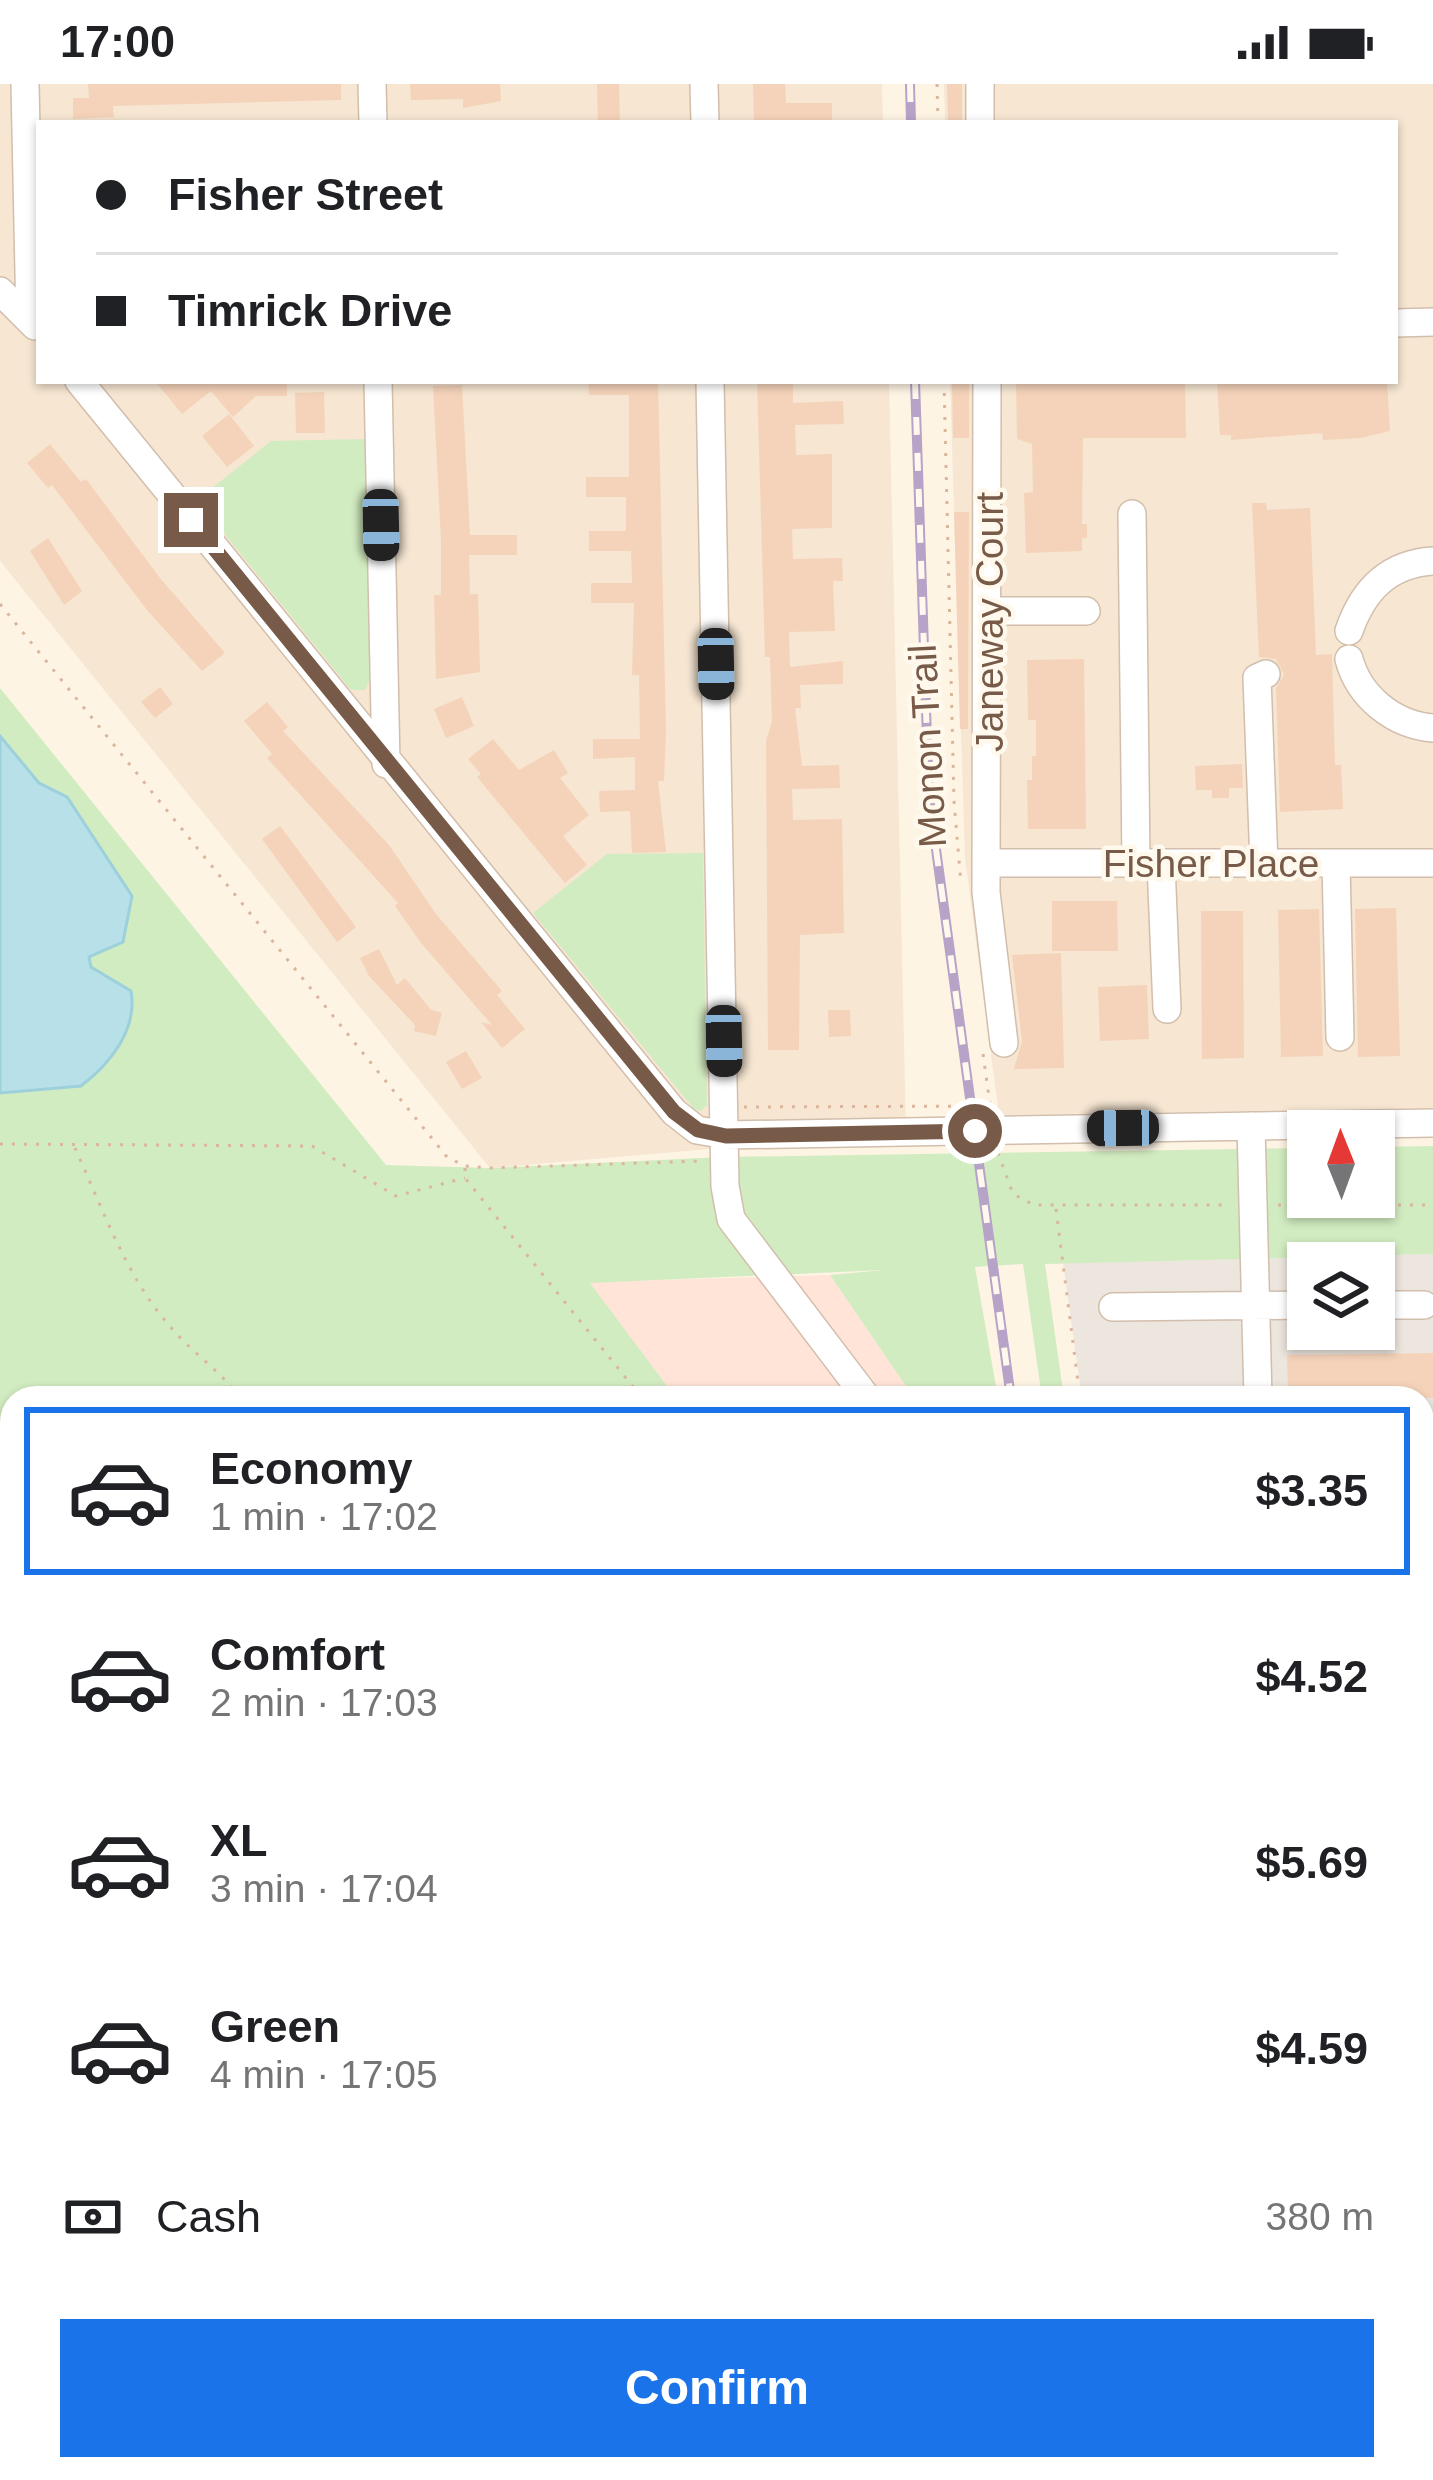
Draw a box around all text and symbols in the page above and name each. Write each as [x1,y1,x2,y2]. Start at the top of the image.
text: 17:00 [60,16,175,67]
text: Fisher Street [168,169,443,220]
text: Timrick Drive [168,285,452,336]
car [362,489,400,561]
street label: Janeway Court [968,492,1011,752]
route end [164,493,218,547]
car [697,628,735,700]
street label: Monon Trail [901,643,954,849]
street label: Fisher Place [1103,842,1319,885]
car [705,1005,743,1077]
route start [948,1104,1002,1158]
car [1087,1109,1159,1147]
north arrow [1287,1110,1395,1218]
map controls [1287,1110,1395,1350]
button: layers [1287,1242,1395,1350]
icon: car [66,1437,174,1545]
text: Economy [210,1443,413,1494]
text: $3.35 [1255,1465,1368,1516]
text: 1 min · 17:02 [210,1495,438,1538]
icon: car [66,1623,174,1731]
text: Comfort [210,1629,385,1680]
text: $4.52 [1255,1651,1368,1702]
text: 2 min · 17:03 [210,1681,438,1724]
icon: car [66,1809,174,1917]
text: XL [210,1815,268,1866]
text: $5.69 [1255,1837,1368,1888]
text: 3 min · 17:04 [210,1867,438,1910]
icon: car [66,1995,174,2103]
text: Green [210,2001,340,2052]
text: $4.59 [1255,2023,1368,2074]
text: 4 min · 17:05 [210,2053,438,2096]
icon: cash [60,2184,126,2250]
text: Cash [156,2191,261,2242]
text: 380 m [1266,2195,1374,2238]
button: Confirm [60,2319,1374,2457]

